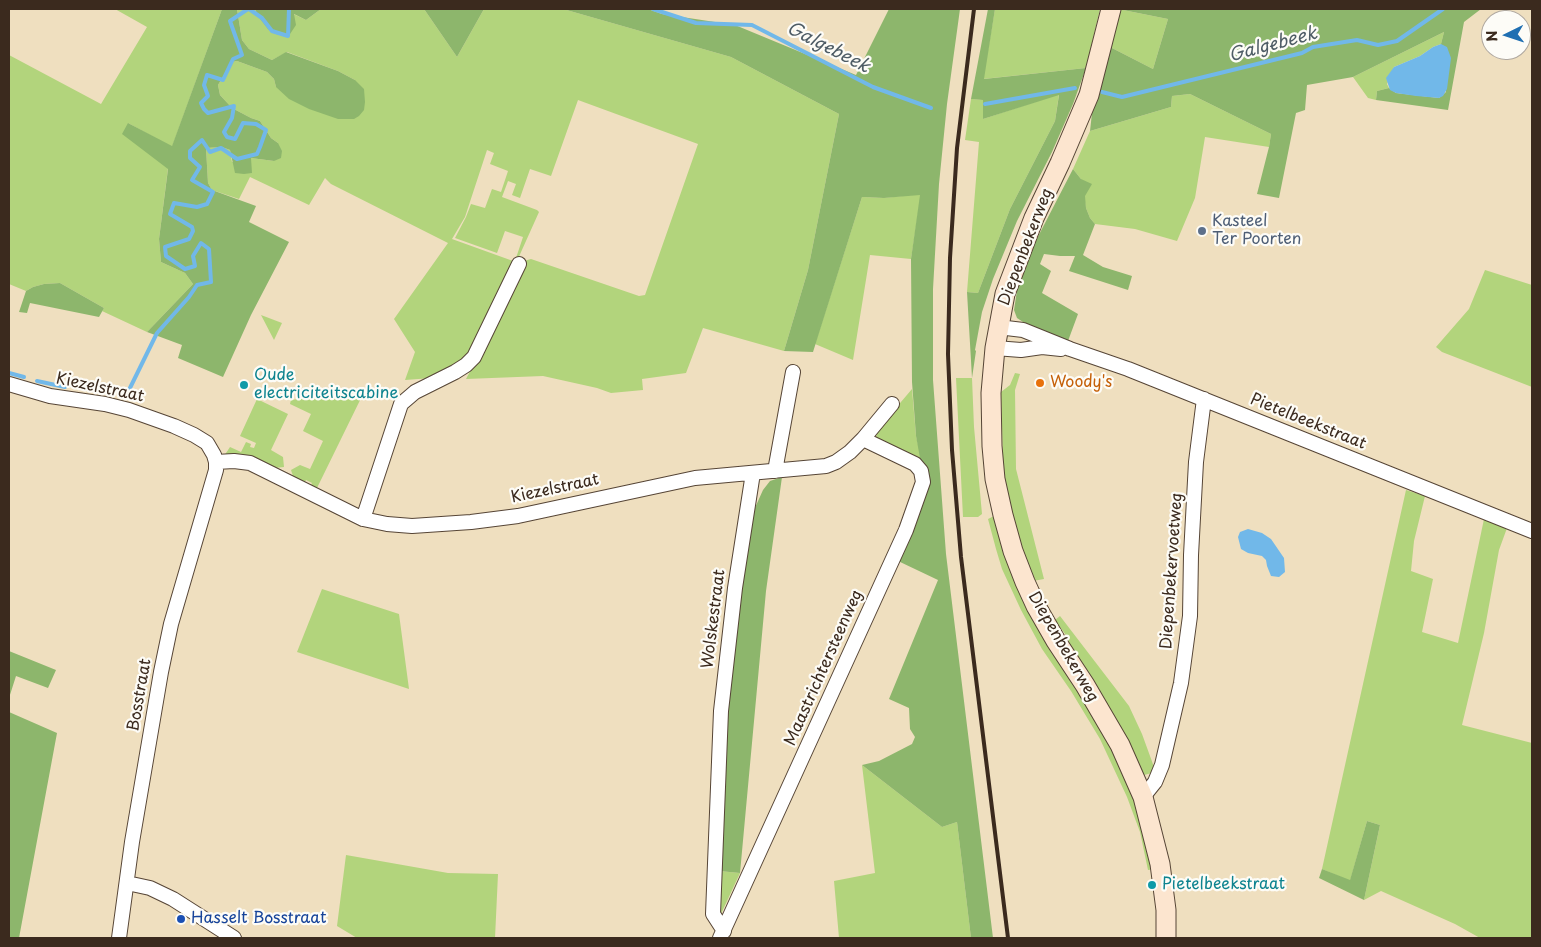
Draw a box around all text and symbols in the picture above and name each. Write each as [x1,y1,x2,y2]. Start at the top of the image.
north arrow [1481,10,1531,60]
water label: Galgebeek [783,18,873,78]
water label: Galgebeek [1226,23,1320,67]
text: N [1481,30,1502,42]
street label: Diepenbekerweg [995,186,1057,308]
place label: Kasteel Ter Poorten [1212,212,1301,250]
marker: Kasteel Ter Poorten [1196,225,1208,237]
place label: Oude electriciteitscabine [254,366,398,404]
street label: Kiezelstraat [54,369,146,407]
place label: Woody's [1050,373,1112,393]
marker: Woody's [1034,377,1046,389]
marker: Oude electriciteitscabine [238,379,250,391]
street label: Pietelbeekstraat [1247,390,1369,454]
street label: Kiezelstraat [509,470,601,508]
street label: Diepenbekervoetweg [1157,492,1187,650]
street label: Wolskestraat [698,568,730,670]
street label: Maastrichtersteenweg [781,587,867,749]
street label: Diepenbekerweg [1024,588,1102,706]
street label: Bosstraat [124,657,156,733]
place label: Pietelbeekstraat [1162,875,1285,895]
marker: Pietelbeekstraat [1146,879,1158,891]
place label: Hasselt Bosstraat [191,909,326,929]
marker: Hasselt Bosstraat [175,913,187,925]

